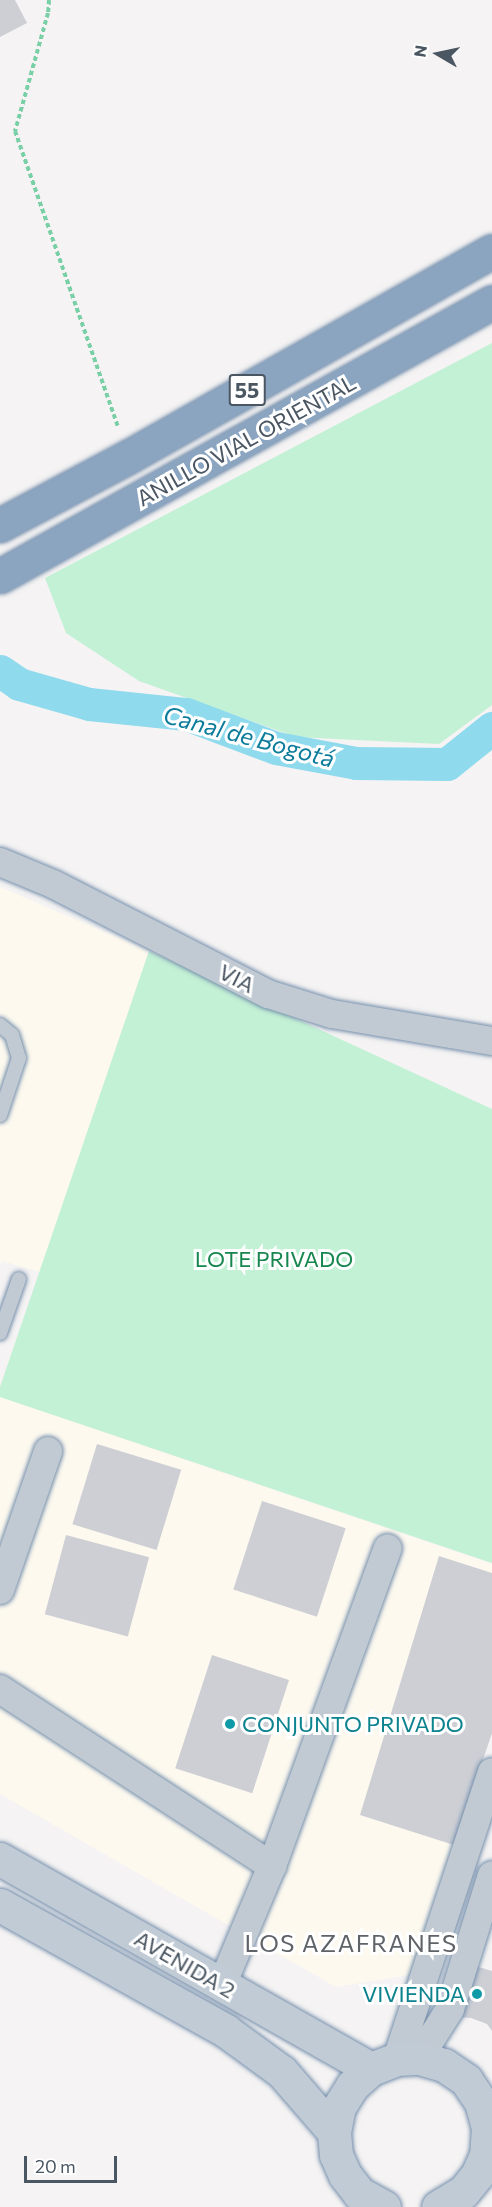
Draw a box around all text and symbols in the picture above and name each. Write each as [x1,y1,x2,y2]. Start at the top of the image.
north arrow [408,24,468,84]
text: N [409,44,430,59]
street label: ANILLO VIAL ORIENTAL [132,369,360,511]
road number: 55 [228,372,266,408]
water label: Canal de Bogotá [160,699,338,773]
street label: VIA [215,958,259,998]
park label: LOTE PRIVADO [195,1246,353,1272]
place label: CONJUNTO PRIVADO [242,1711,464,1737]
marker: CONJUNTO PRIVADO [223,1717,237,1731]
street label: AVENIDA 2 [130,1925,240,2003]
district label: LOS AZAFRANES [244,1929,458,1957]
place label: VIVIENDA [362,1981,465,2007]
marker: VIVIENDA [470,1987,484,2001]
scale bar [27,2144,120,2182]
text: 20 m [35,2155,76,2177]

